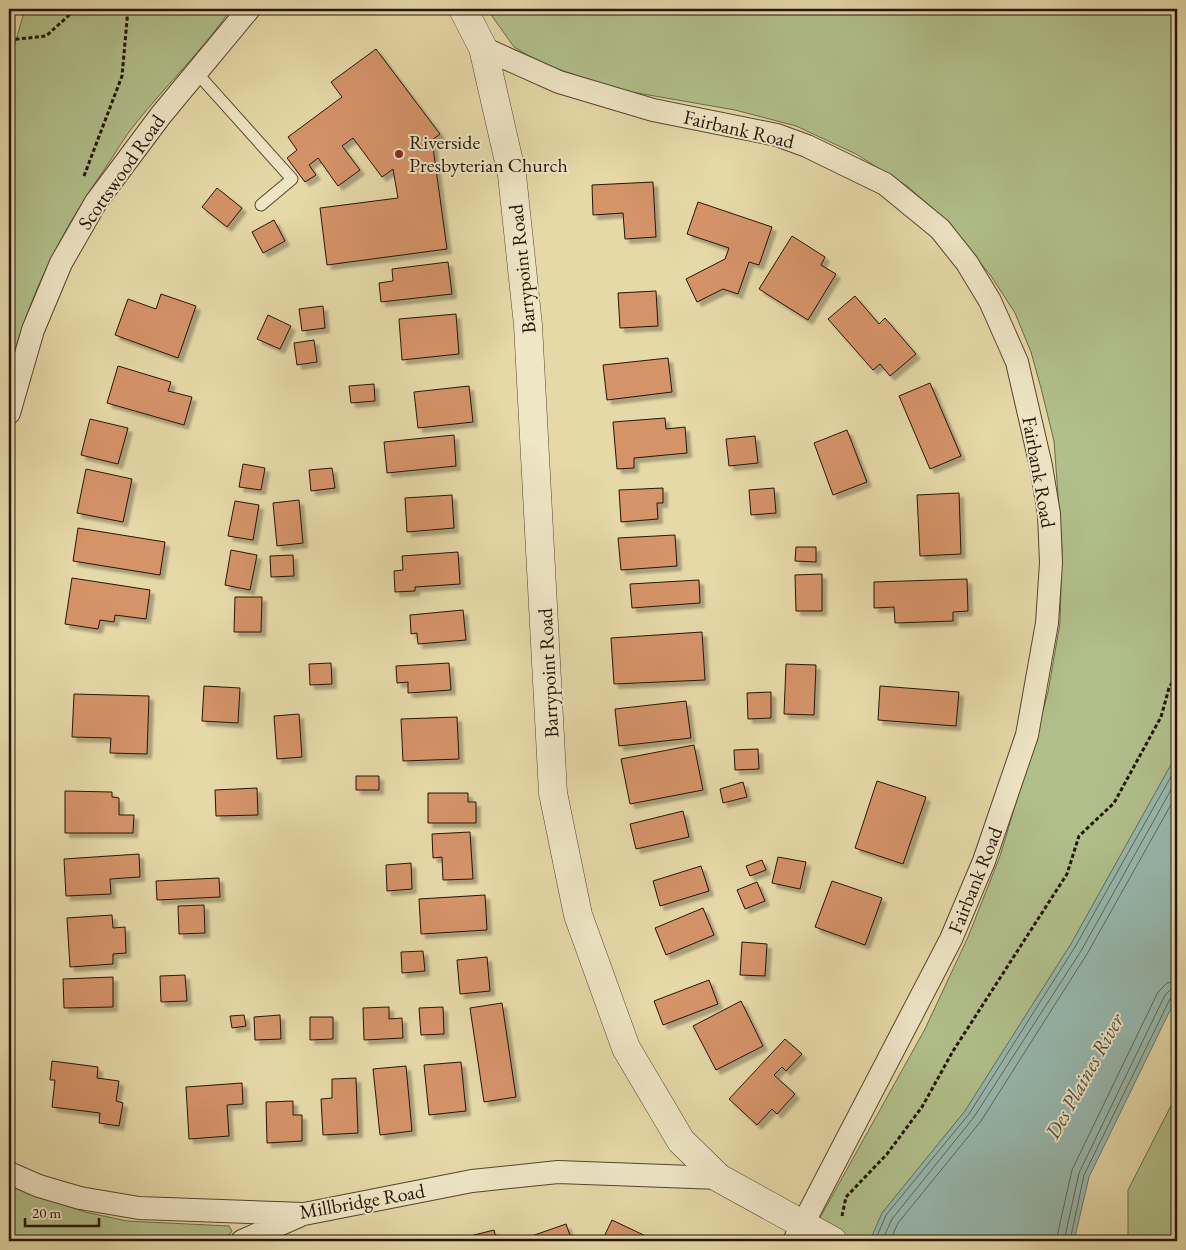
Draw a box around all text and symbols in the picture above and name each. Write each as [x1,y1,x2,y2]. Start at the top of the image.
street label: Fairbank Road [681,104,798,155]
street label: Scottswood Road [72,109,171,235]
place label: Riverside Presbyterian Church [409,129,568,178]
marker: Riverside Presbyterian Church [393,148,405,160]
street label: Barrypoint Road [502,202,542,335]
street label: Fairbank Road [1016,414,1062,531]
street label: Barrypoint Road [532,607,564,738]
street label: Fairbank Road [942,822,1009,937]
water label: Des Plaines River [1038,1008,1130,1144]
street label: Millbridge Road [297,1177,428,1225]
scale bar [25,1195,99,1227]
text: 20 m [32,1203,61,1222]

